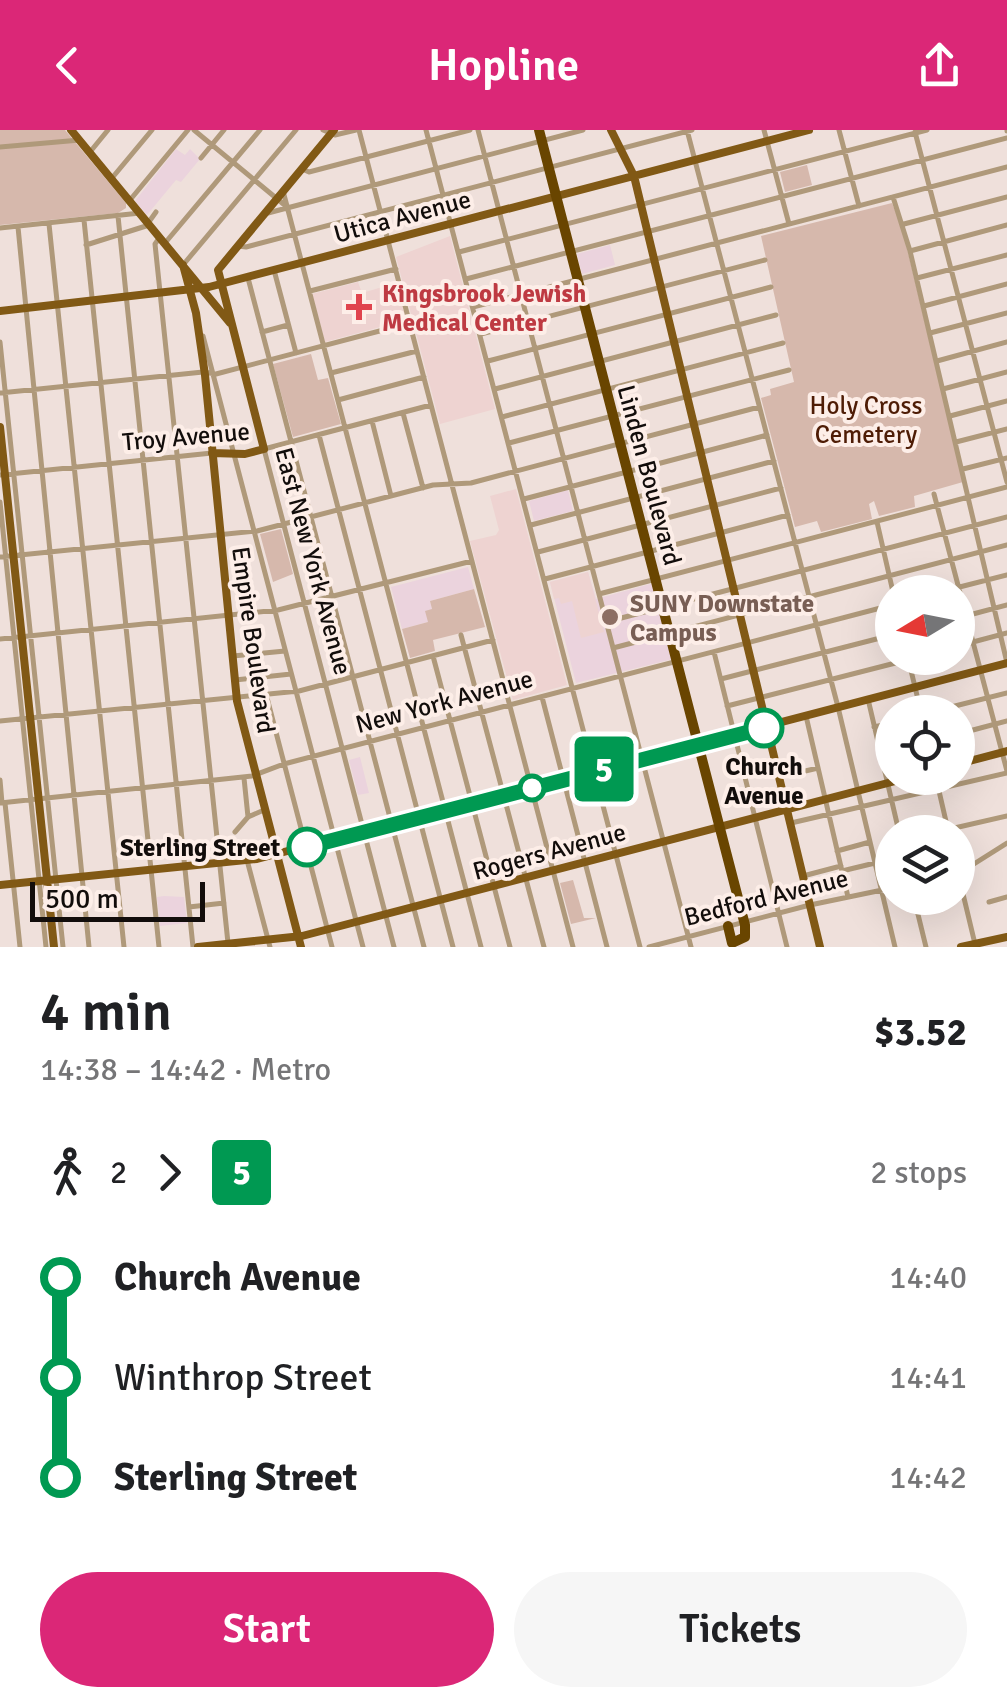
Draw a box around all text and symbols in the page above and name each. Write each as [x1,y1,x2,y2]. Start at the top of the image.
icon: back [40,38,95,93]
text: Hopline [428,38,579,93]
icon: share [912,38,967,93]
street label: Utica Avenue [330,183,474,250]
place label: Kingsbrook Jewish Medical Center [382,278,586,338]
marker: Kingsbrook Jewish Medical Center [346,294,372,320]
street label: Linden Boulevard [611,382,688,569]
park label: Holy Cross Cemetery [810,390,922,450]
street label: Troy Avenue [121,415,251,458]
street label: East New York Avenue [268,444,359,678]
street label: Empire Boulevard [225,545,282,735]
north arrow [875,575,975,675]
map controls [875,575,975,915]
place label: SUNY Downstate Campus [630,588,814,648]
marker: SUNY Downstate Campus [599,606,621,628]
street label: New York Avenue [352,663,536,740]
button: locate [875,695,975,795]
marker: Church Avenue [745,709,783,747]
line badge: 5 [572,736,636,802]
text: 5 [595,748,613,791]
place label: Church Avenue [724,751,804,811]
unlabelled marker [519,775,545,801]
button: layers [875,815,975,915]
street label: Rogers Avenue [469,816,629,887]
marker: Sterling Street [288,828,326,866]
place label: Sterling Street [120,832,280,863]
street label: Bedford Avenue [681,862,851,933]
scale bar [30,877,205,921]
text: 500 m [45,882,119,916]
text: 4 min [40,978,172,1046]
text: $3.52 [874,1009,967,1056]
text: 14:38 – 14:42 · Metro [40,1050,331,1089]
icon: walk [40,1145,95,1200]
icon: forward [142,1145,197,1200]
text: 5 [232,1151,251,1194]
text: 2 [110,1153,127,1192]
text: 2 stops [870,1153,967,1192]
text: Church Avenue [114,1254,361,1301]
text: 14:40 [889,1258,967,1297]
text: Winthrop Street [114,1354,372,1401]
text: 14:41 [889,1358,967,1397]
text: Sterling Street [114,1454,357,1501]
text: 14:42 [889,1458,967,1497]
button: Start [40,1572,494,1687]
button: Tickets [514,1572,967,1687]

